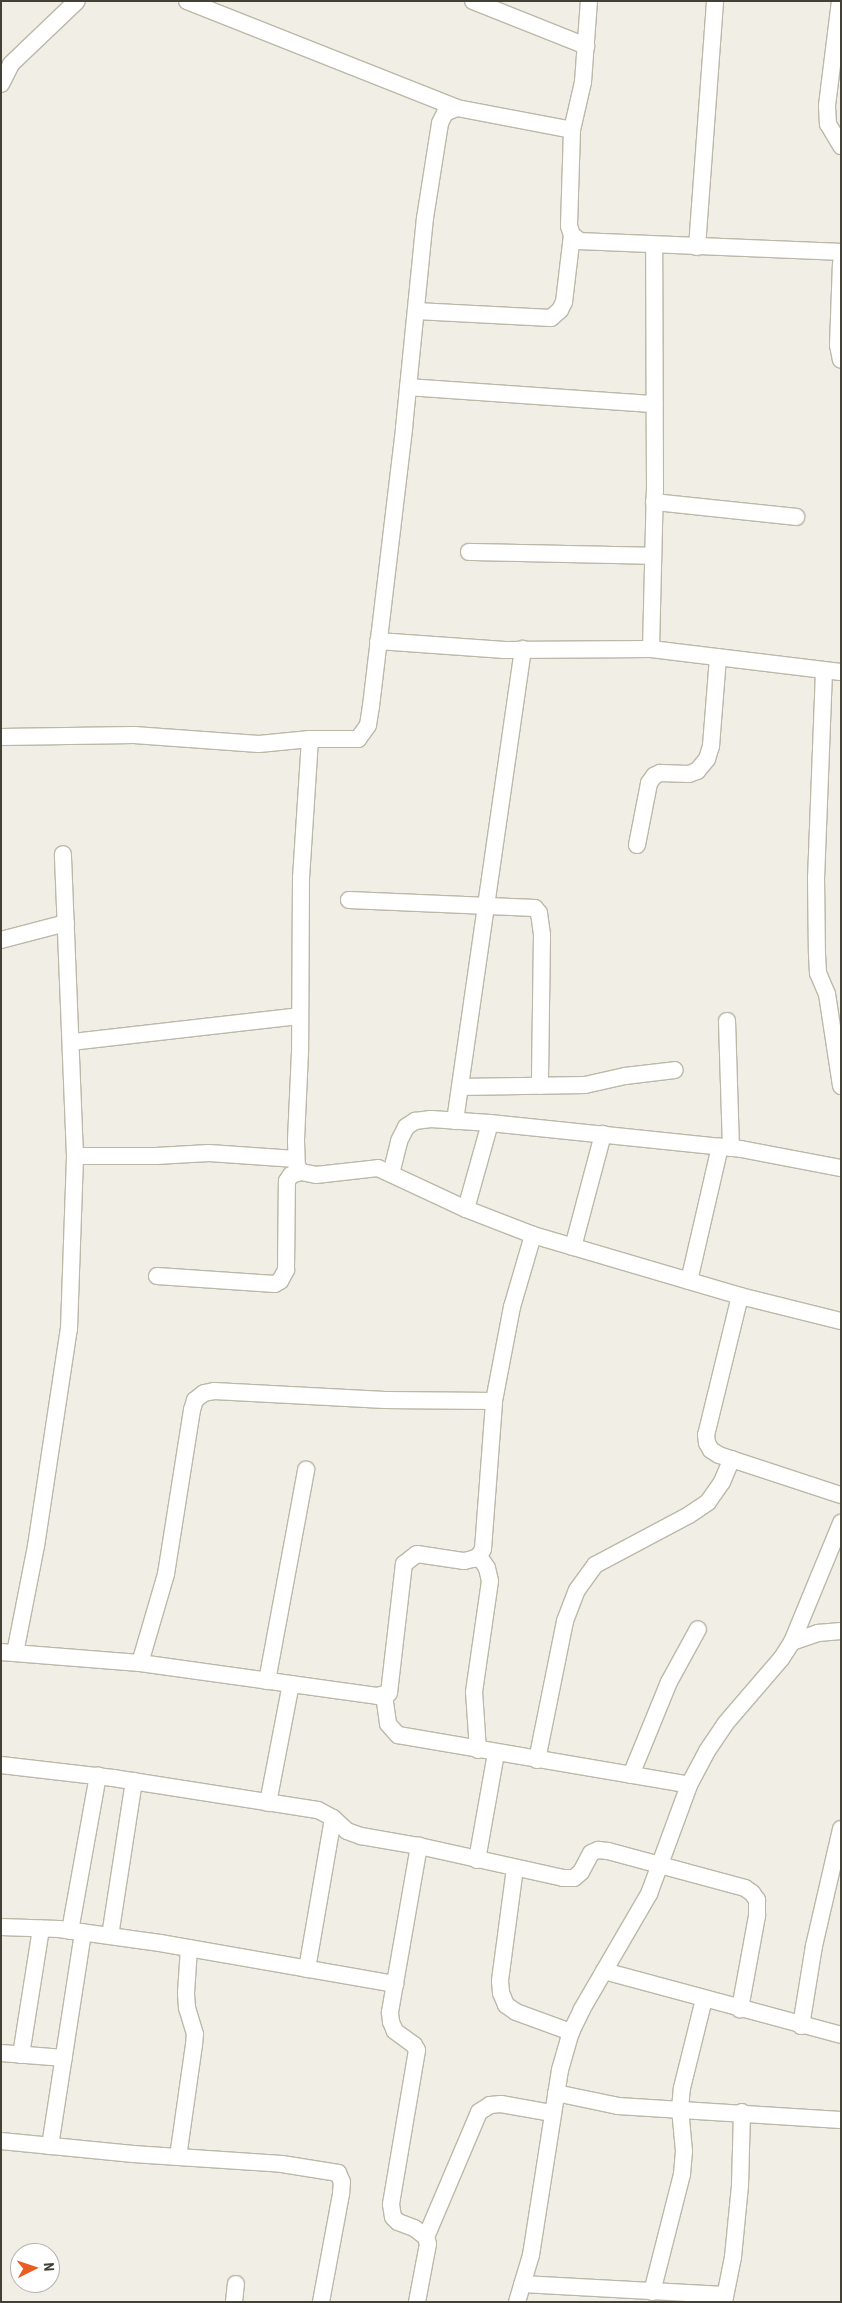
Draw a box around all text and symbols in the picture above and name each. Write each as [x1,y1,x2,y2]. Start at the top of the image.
north arrow [10,2243,60,2293]
text: N [41,2262,57,2272]

